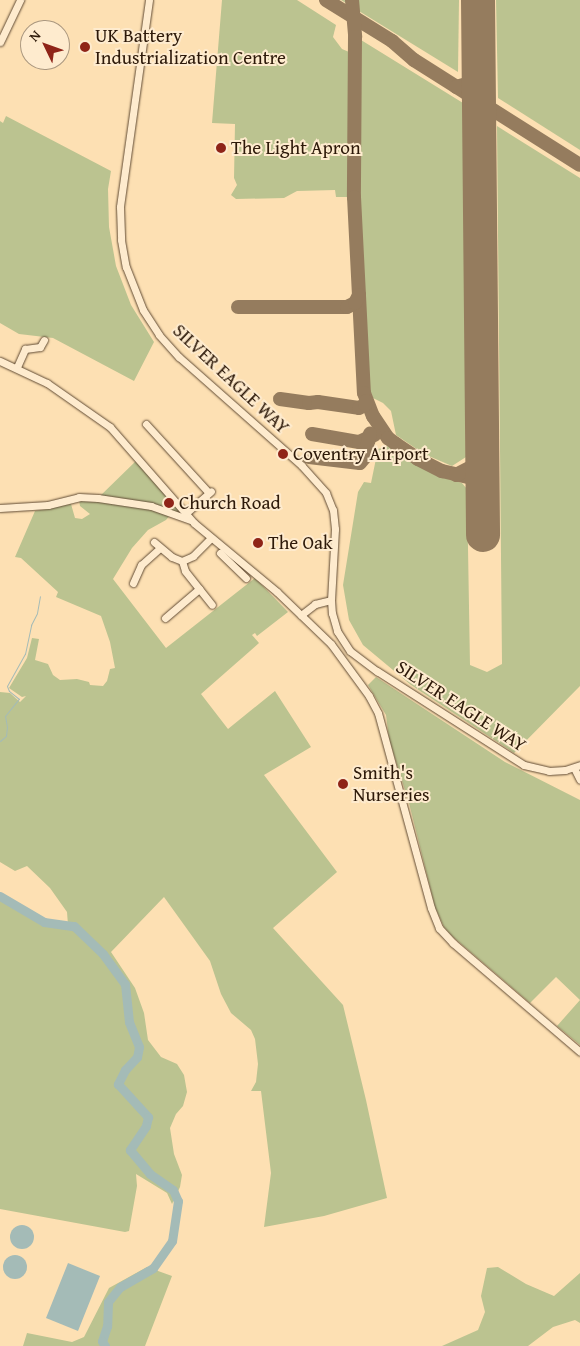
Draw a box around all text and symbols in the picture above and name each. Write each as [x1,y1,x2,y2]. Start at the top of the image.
north arrow [20,20,70,70]
text: N [24,25,45,46]
place label: UK Battery Industrialization Centre [95,25,286,69]
marker: UK Battery Industrialization Centre [79,41,91,53]
place label: The Light Apron [231,137,361,159]
marker: The Light Apron [215,142,227,154]
street label: SILVER EAGLE WAY [168,319,294,439]
place label: Coventry Airport [293,443,429,465]
marker: Coventry Airport [277,448,289,460]
place label: Church Road [179,492,281,514]
marker: Church Road [163,497,175,509]
place label: The Oak [268,532,333,554]
marker: The Oak [252,537,264,549]
street label: SILVER EAGLE WAY [392,655,530,757]
place label: Smith's Nurseries [353,762,430,806]
marker: Smith's Nurseries [337,778,349,790]

